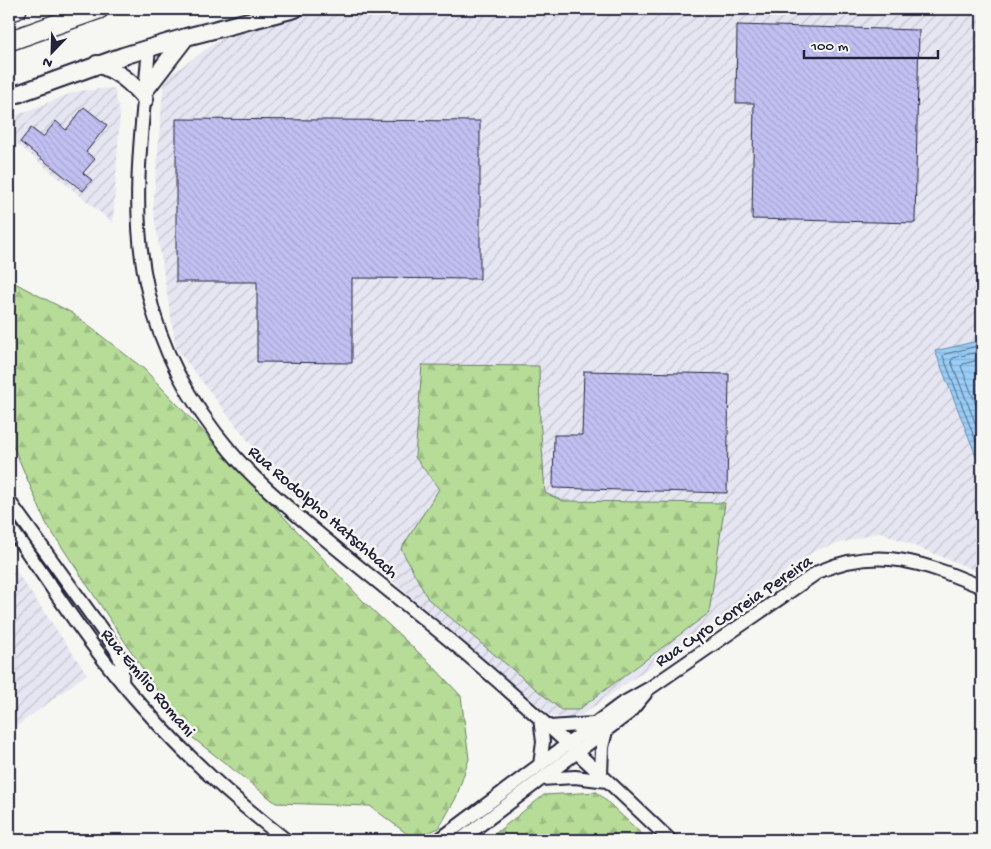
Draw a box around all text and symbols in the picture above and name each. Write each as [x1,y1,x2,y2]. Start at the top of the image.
north arrow [28,28,78,78]
scale bar [804,28,937,60]
text: 100 m [810,38,849,56]
text: N [40,52,55,71]
street label: Rua Rodolpho Hatschbach [243,442,402,584]
street label: Rua Cyro Correia Pereira [652,551,818,673]
street label: Rua Emílio Romani [95,625,199,742]

